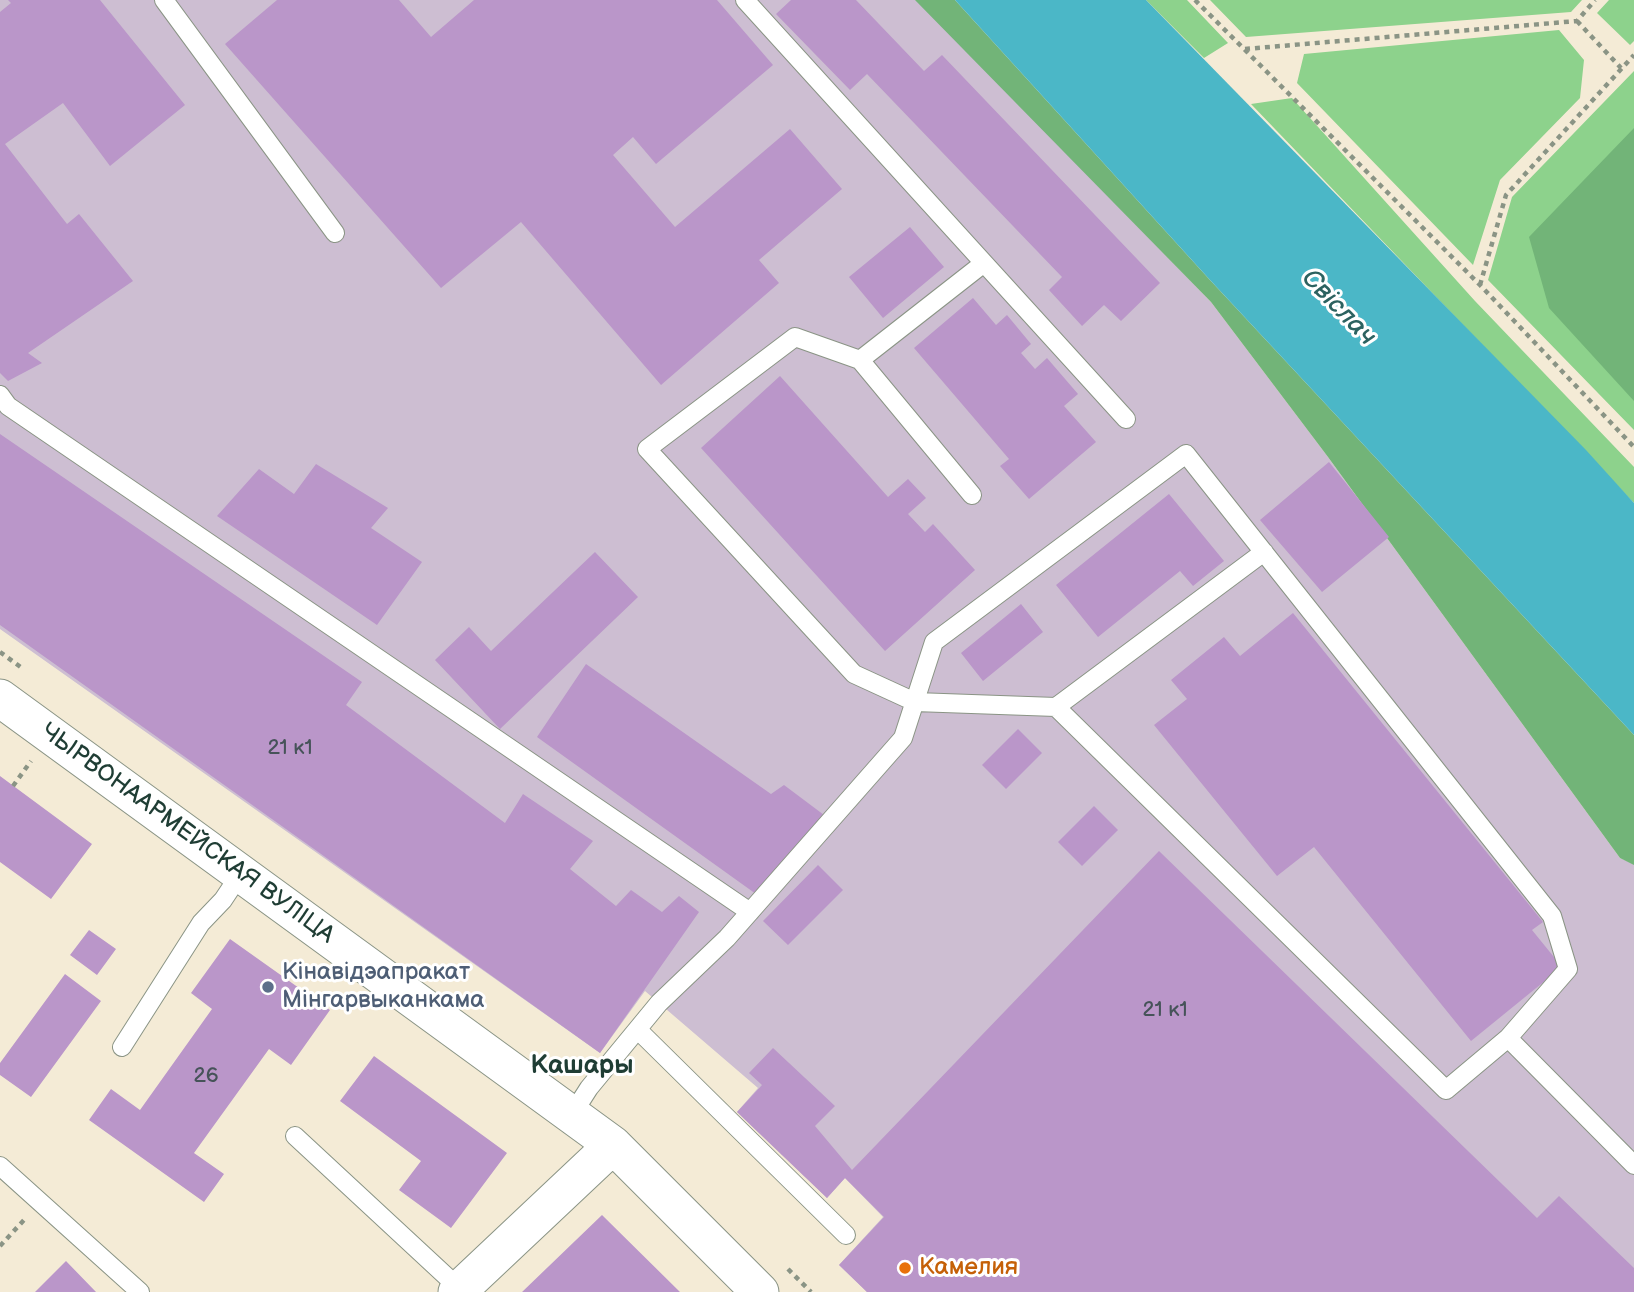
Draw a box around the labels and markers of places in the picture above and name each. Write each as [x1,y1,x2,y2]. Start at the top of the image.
place label: Кінавідэапракат Мінгарвыканкама [282,959,485,1015]
marker: Кінавідэапракат Мінгарвыканкама [260,979,276,995]
place label: Камелия [919,1254,1018,1282]
marker: Камелия [897,1260,913,1276]

